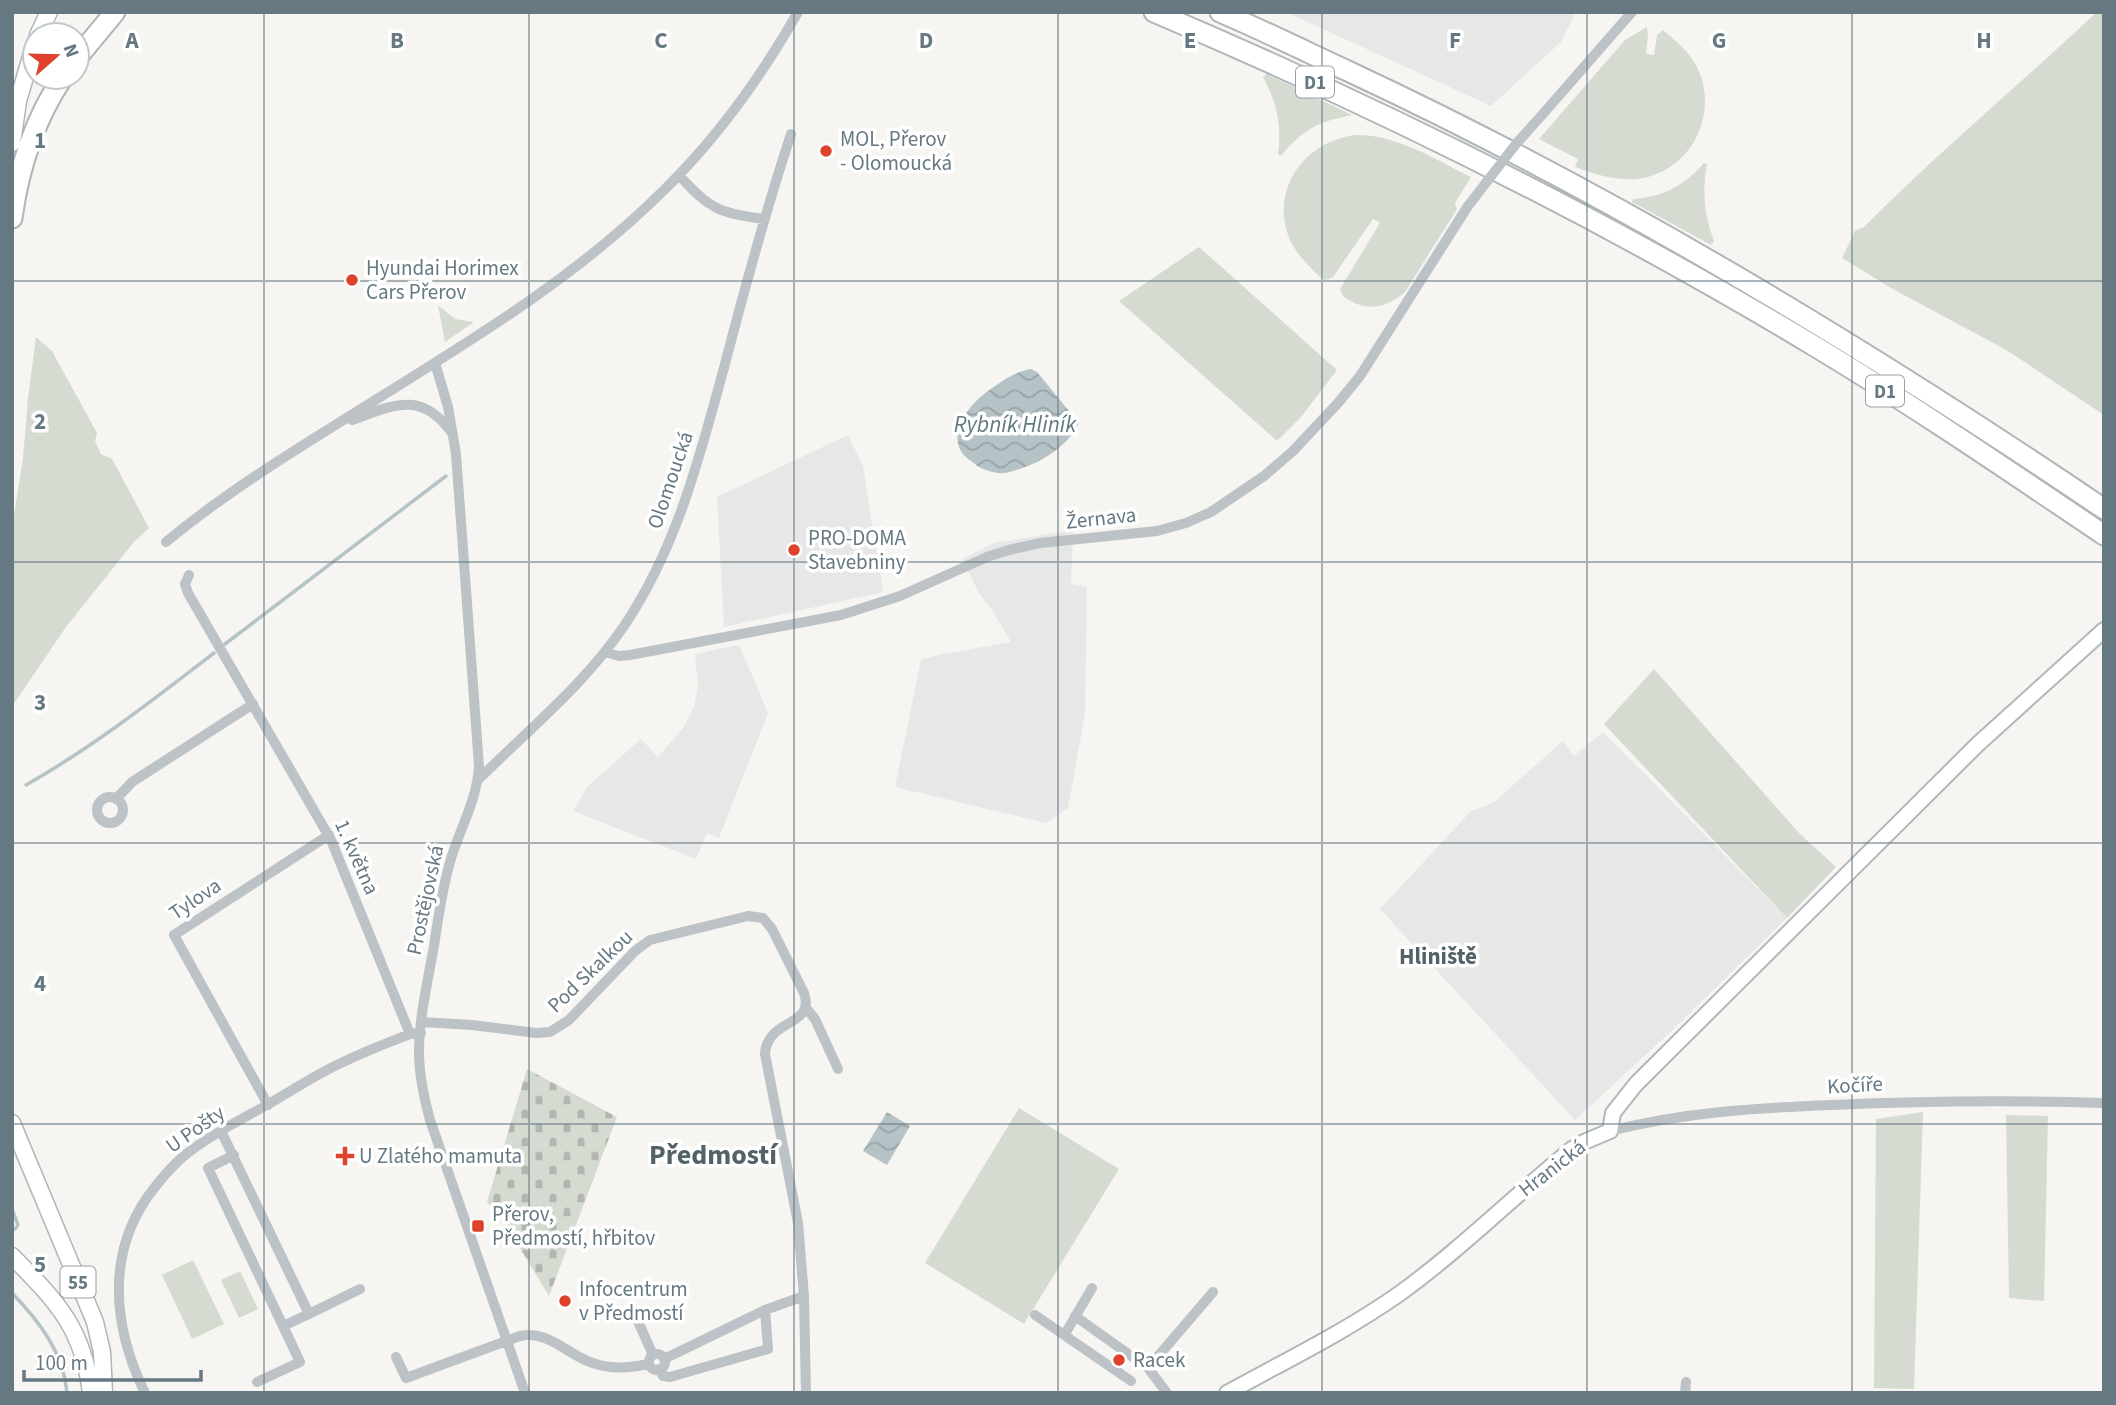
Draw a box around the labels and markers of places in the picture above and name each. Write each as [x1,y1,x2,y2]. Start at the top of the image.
place label: MOL, Přerov - Olomoucká [840,124,952,178]
marker: MOL, Přerov - Olomoucká [818,143,834,159]
place label: Hyundai Horimex Cars Přerov [366,253,519,307]
marker: Hyundai Horimex Cars Přerov [344,272,360,288]
place label: PRO-DOMA Stavebniny [808,523,906,577]
marker: PRO-DOMA Stavebniny [786,542,802,558]
place label: U Zlatého mamuta [359,1141,522,1171]
marker: U Zlatého mamuta [337,1148,353,1164]
place label: Přerov, Předmostí, hřbitov [492,1199,655,1253]
marker: Přerov, Předmostí, hřbitov [470,1218,486,1234]
place label: Infocentrum v Předmostí [579,1274,688,1328]
marker: Infocentrum v Předmostí [557,1293,573,1309]
place label: Racek [1133,1345,1186,1375]
marker: Racek [1111,1352,1127,1368]

